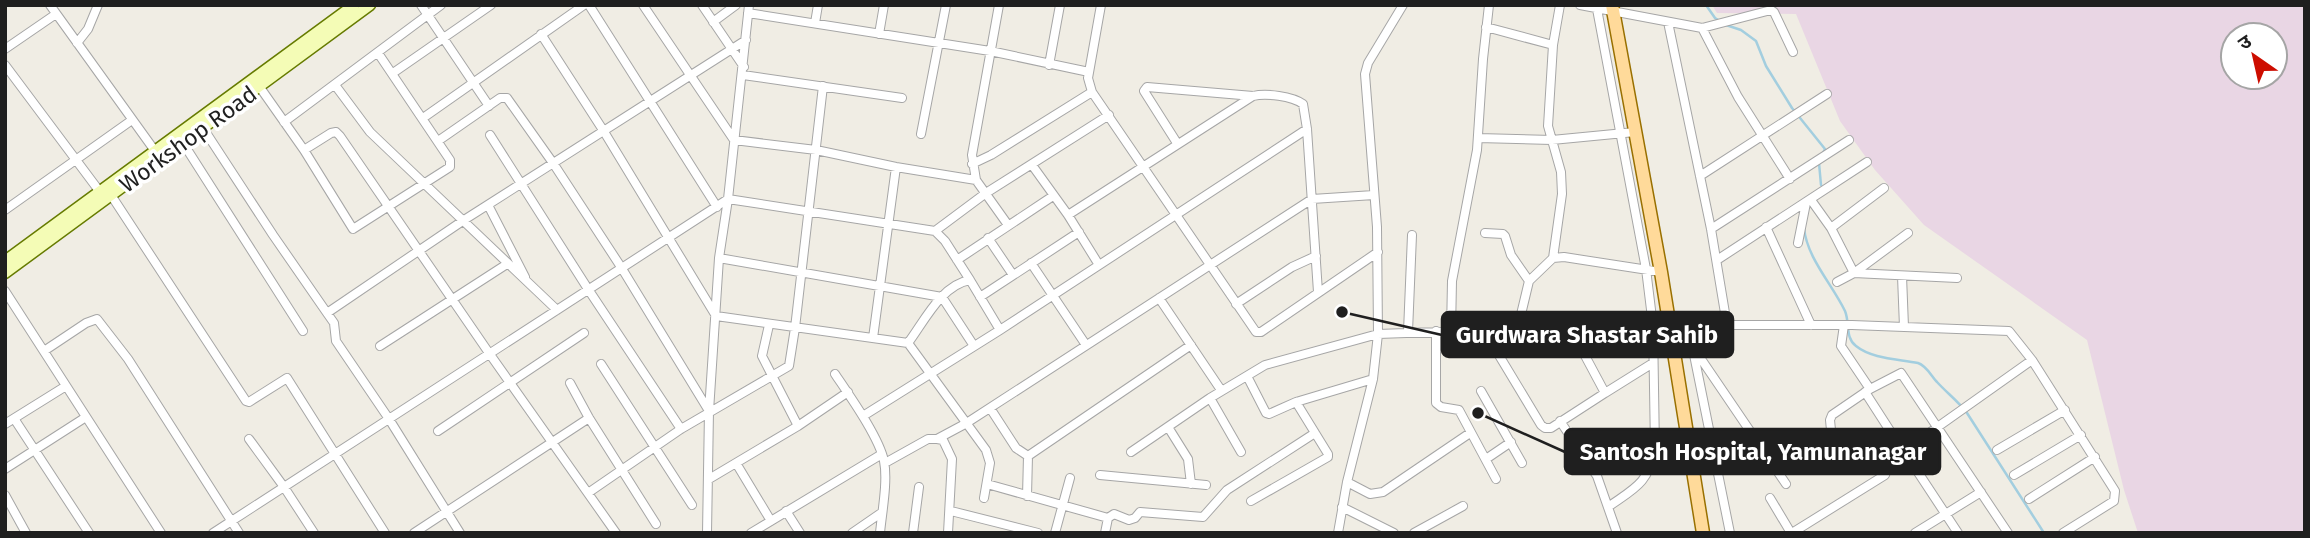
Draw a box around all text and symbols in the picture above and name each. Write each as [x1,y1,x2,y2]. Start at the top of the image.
north arrow [2219,21,2289,91]
text: उ [2234,29,2257,55]
street label: Workshop Road [114,80,262,198]
callout: Gurdwara Shastar Sahib [1442,312,1733,357]
text: Gurdwara Shastar Sahib [1456,321,1718,349]
callout: Santosh Hospital, Yamunanagar [1565,429,1940,474]
text: Santosh Hospital, Yamunanagar [1580,438,1927,466]

